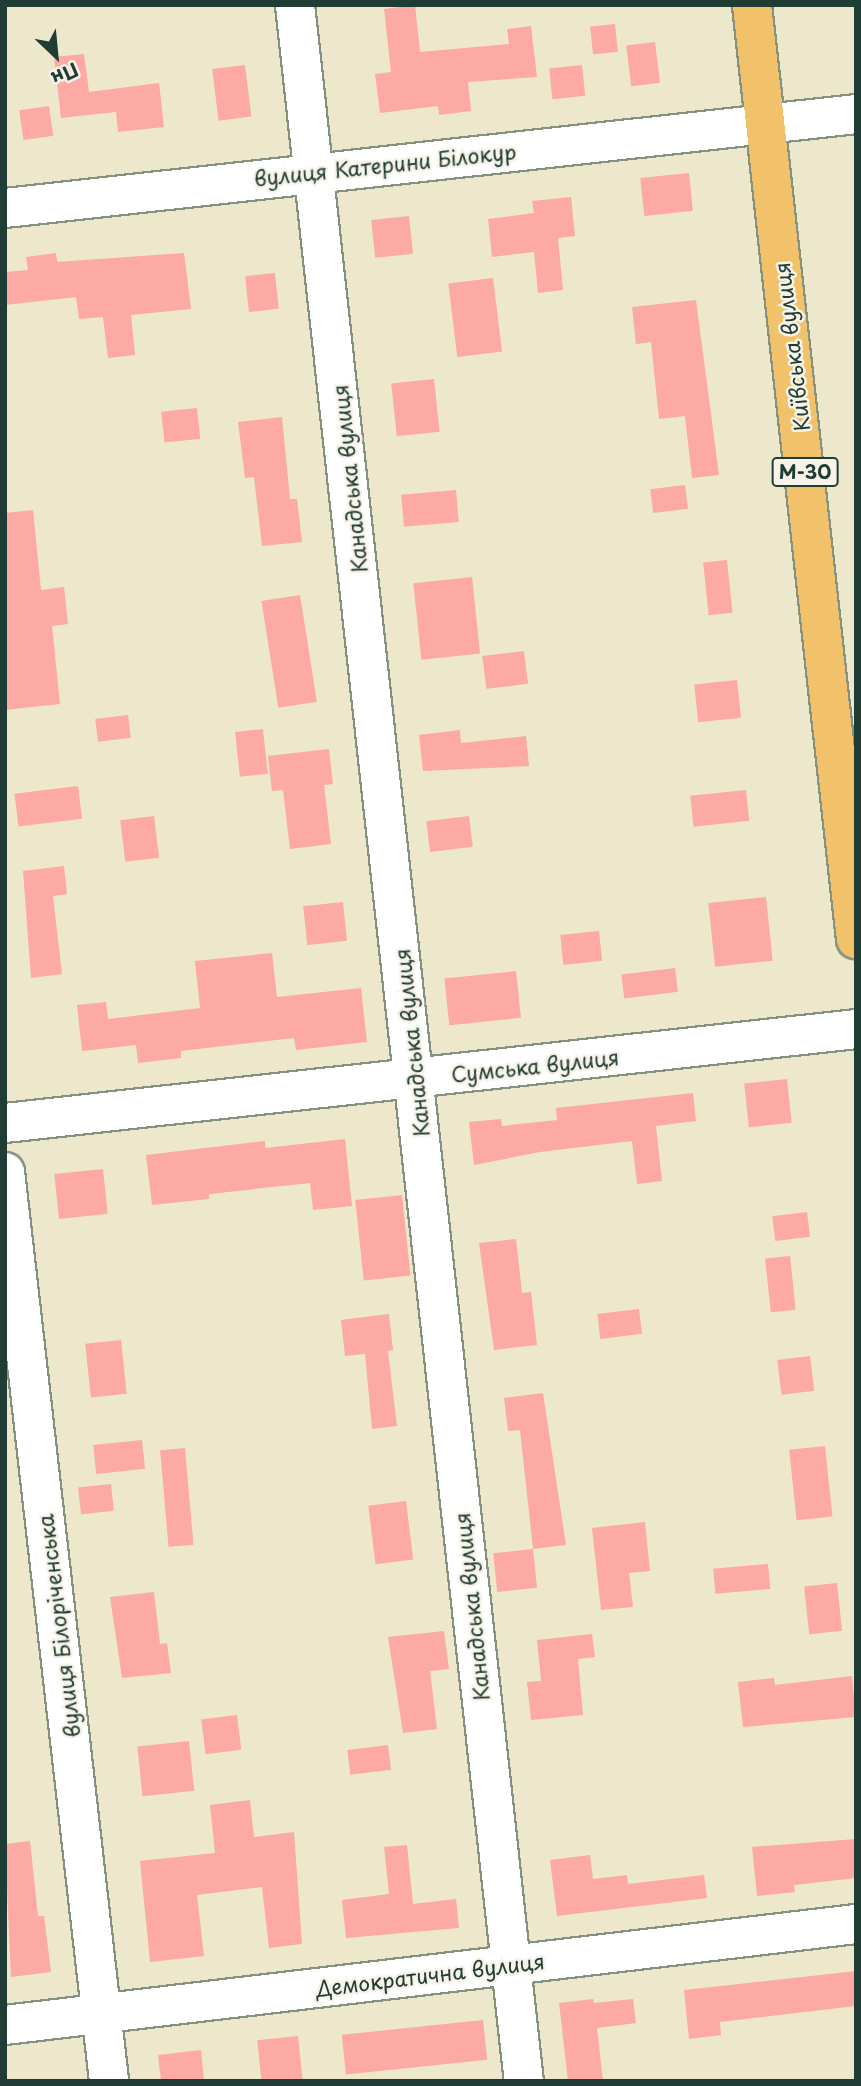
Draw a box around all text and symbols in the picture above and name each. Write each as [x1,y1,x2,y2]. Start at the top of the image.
north arrow [21,21,91,91]
text: Пн [47,56,84,93]
street label: вулиця Катерини Білокур [253,138,517,190]
street label: Київська вулиця [768,261,814,433]
street label: Канадська вулиця [327,383,371,575]
road number: М-30 [770,457,840,488]
street label: Канадська вулиця [389,947,433,1139]
street label: Сумська вулиця [449,1044,621,1086]
street label: Канадська вулиця [449,1511,493,1703]
street label: вулиця Білоріченська [32,1513,84,1739]
street label: Демократична вулиця [314,1947,546,2001]

